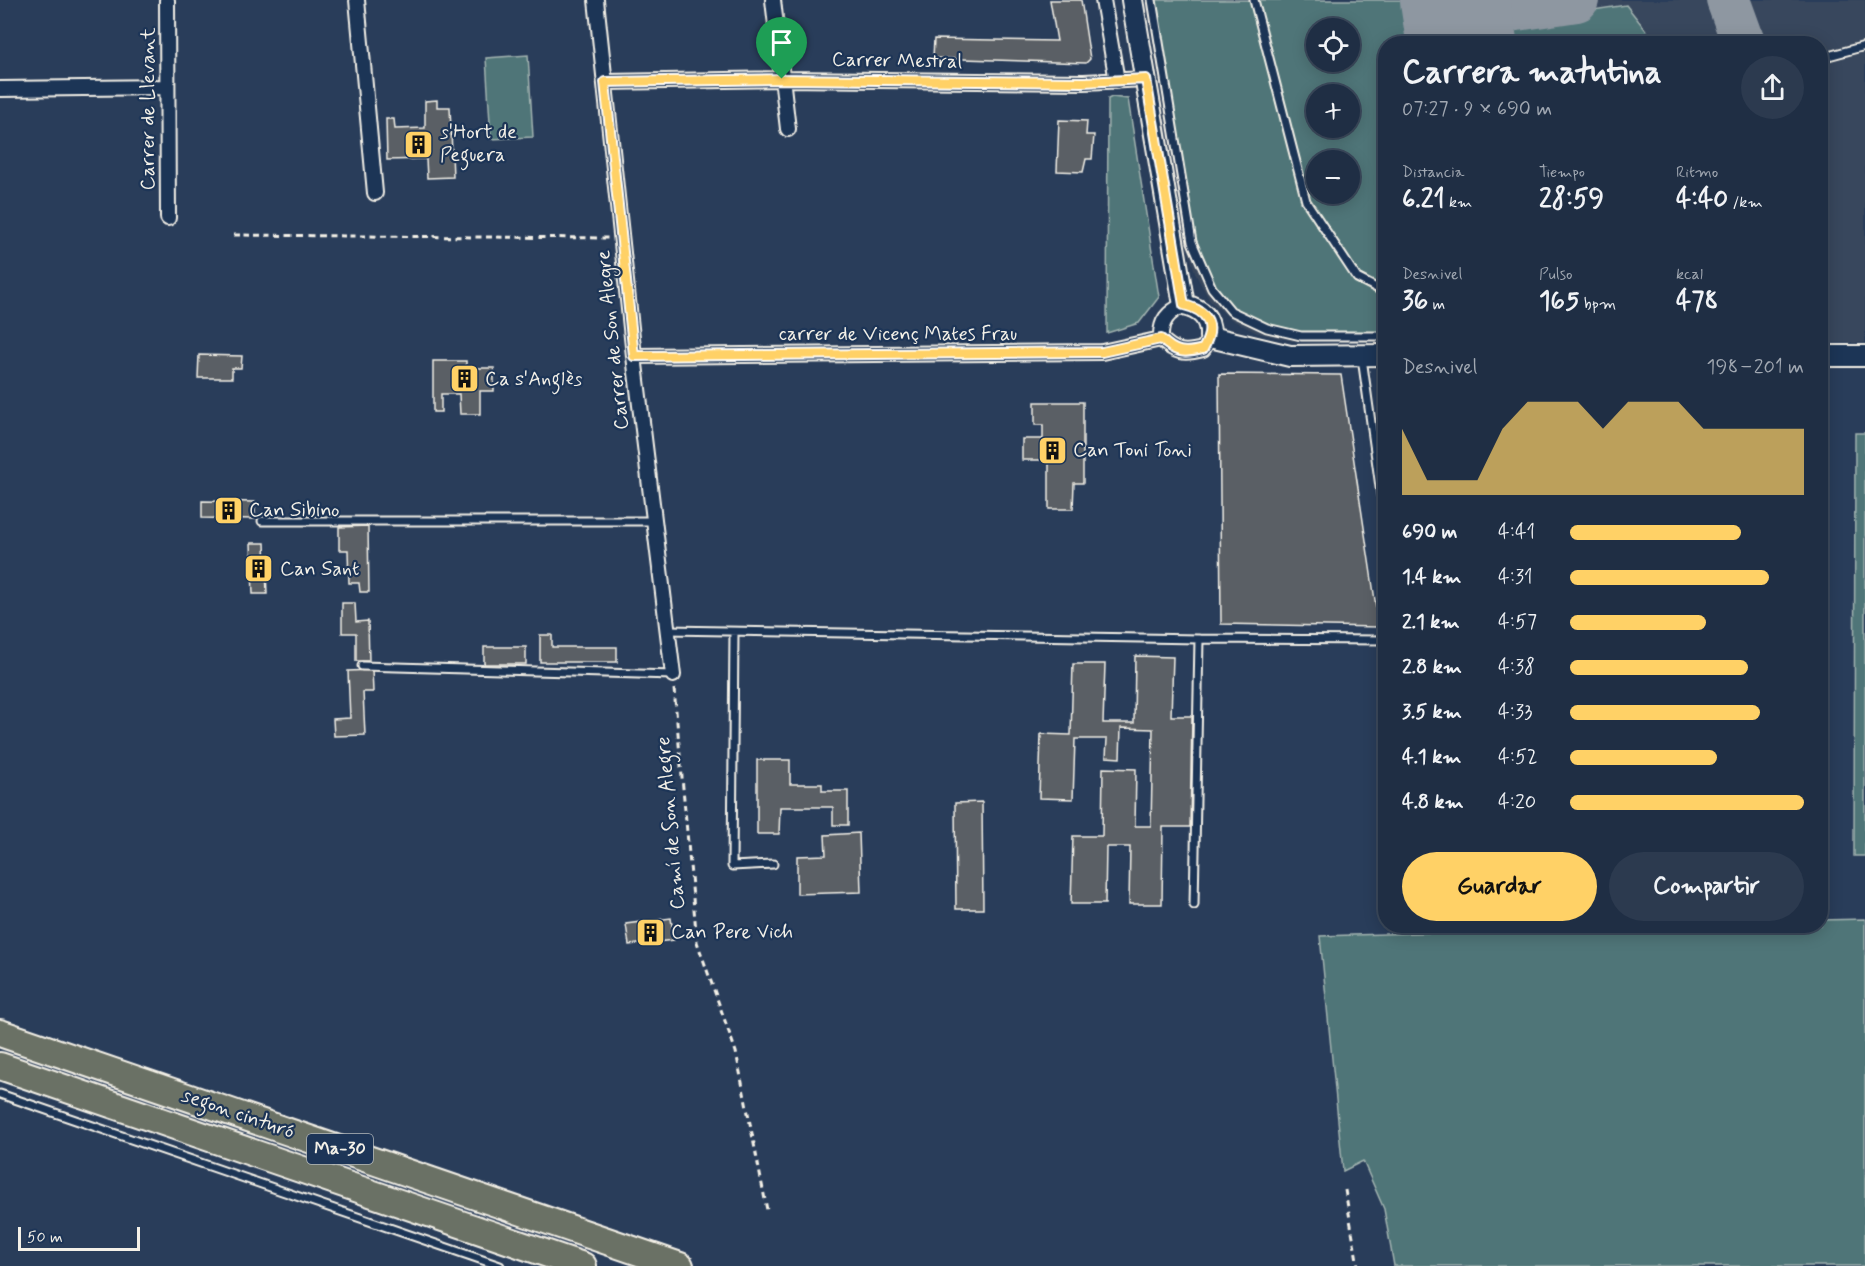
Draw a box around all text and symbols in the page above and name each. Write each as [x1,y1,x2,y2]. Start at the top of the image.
pin [756,17,807,79]
map controls [1306,18,1360,204]
button: locate [1306,18,1360,72]
icon: arrive [765,26,798,59]
street label: Carrer de Llevant [135,27,162,190]
street label: Carrer Mestral [832,46,963,76]
text: Carrera matutina [1402,51,1662,95]
button: share [1741,56,1804,119]
button: + [1306,84,1360,138]
text: 07:27 · 9 × 690 m [1402,96,1552,123]
place label: s'Hort de Peguera [440,119,517,171]
building icon: s'Hort de Peguera [403,128,435,160]
button: − [1306,150,1360,204]
text: Distancia [1402,162,1464,183]
text: Tiempo [1539,162,1585,183]
text: Ritmo [1676,162,1718,183]
text: 6.21 [1402,183,1445,217]
text: 28:59 [1539,183,1604,217]
text: 4:40 [1676,183,1728,217]
text: km [1445,192,1472,213]
text: /km [1728,192,1763,213]
street label: Carrer de Son Alegre [590,249,637,431]
text: Desnivel [1402,264,1462,285]
text: Pulso [1539,264,1573,285]
text: kcal [1676,264,1703,285]
text: 36 [1402,285,1428,319]
text: 165 [1539,285,1579,319]
text: 478 [1676,285,1718,319]
text: m [1428,294,1445,315]
text: bpm [1579,294,1616,315]
street label: carrer de Vicenç Mates Frau [779,321,1017,348]
text: Desnivel [1402,354,1477,381]
text: 198–201 m [1707,354,1804,381]
building icon: Ca s'Anglès [448,363,480,395]
place label: Ca s'Anglès [485,366,583,395]
building icon: Can Toni Toni [1036,434,1068,466]
place label: Can Toni Toni [1073,437,1192,464]
building icon: Can Sibino [212,494,244,526]
place label: Can Sibino [249,497,340,524]
text: 690 m [1402,519,1458,546]
text: 4:41 [1498,519,1535,546]
building icon: Can Sant [243,553,275,585]
place label: Can Sant [280,556,360,583]
text: 1.4 km [1402,564,1461,591]
text: 4:31 [1498,564,1533,591]
text: 2.1 km [1402,609,1459,636]
text: 4:57 [1498,609,1537,636]
text: 2.8 km [1402,654,1462,681]
text: 4:38 [1498,654,1535,681]
text: 3.5 km [1402,699,1462,726]
text: 4:33 [1498,699,1532,726]
street label: Camí de Son Alegre [650,735,694,911]
text: 4.1 km [1402,744,1461,771]
text: 4:52 [1498,744,1538,771]
text: 4.8 km [1402,789,1464,816]
text: 4:20 [1498,789,1536,816]
button: Guardar [1402,852,1597,921]
button: Compartir [1609,852,1804,921]
building icon: Can Pere Vich [634,916,666,948]
place label: Can Pere Vich [671,919,793,946]
street label: segon cinturó [177,1082,298,1148]
road number: Ma-30 [307,1134,373,1164]
scale bar [18,1224,140,1252]
text: 50 m [27,1227,63,1248]

